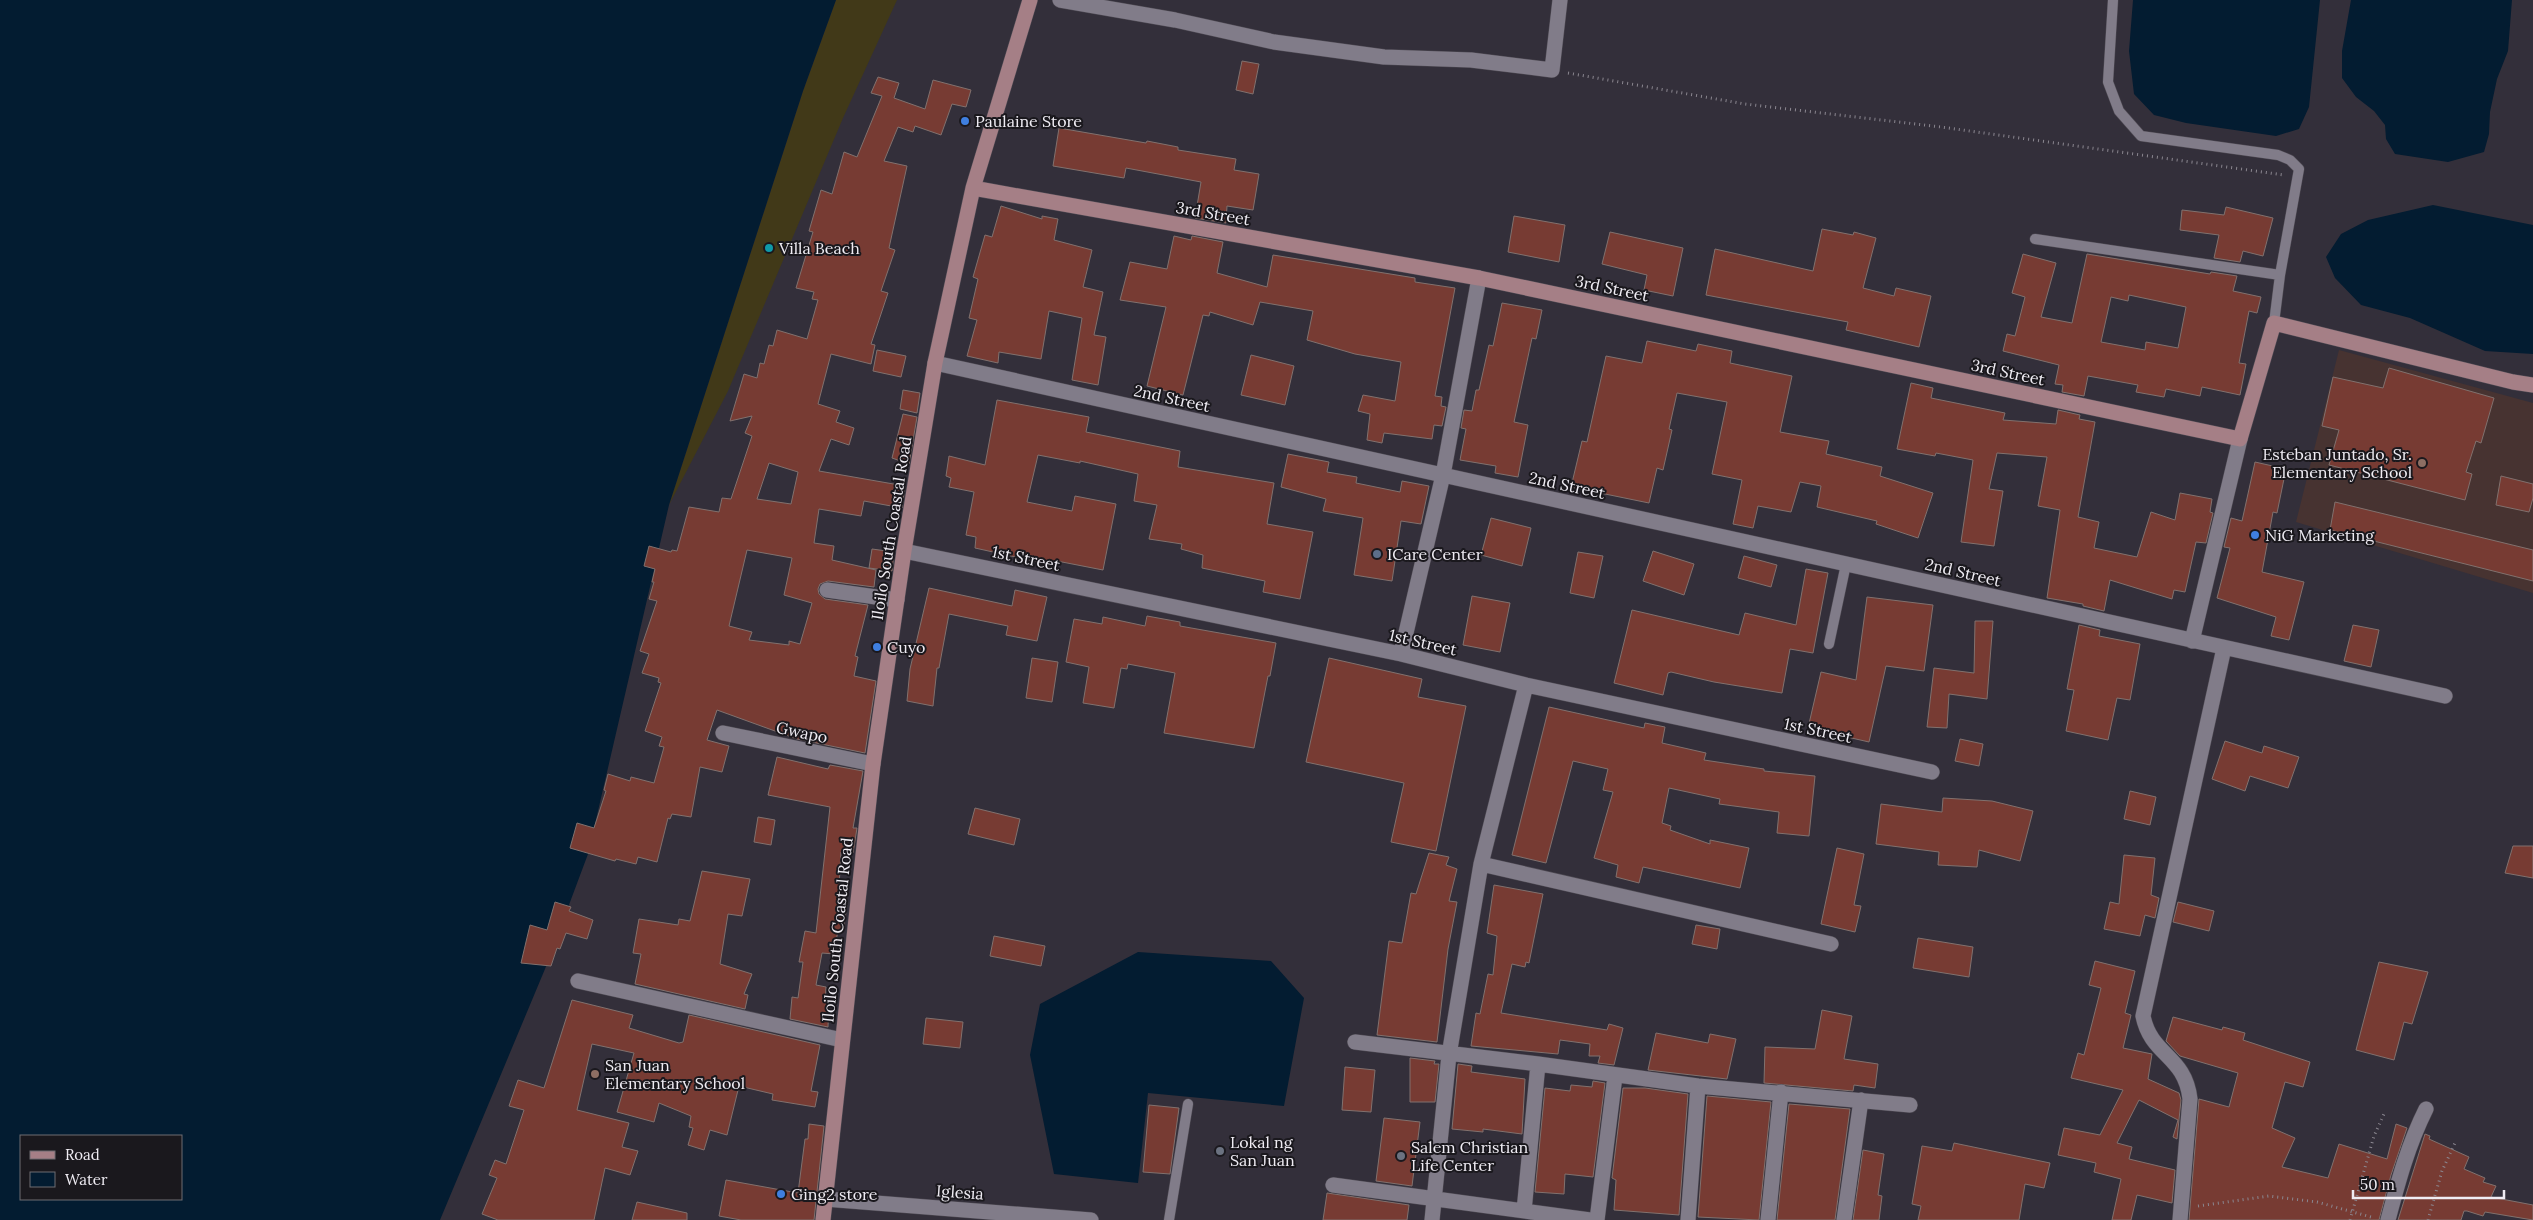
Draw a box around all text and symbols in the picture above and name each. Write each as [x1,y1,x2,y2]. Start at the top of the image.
place label: Paulaine Store [975,111,1082,131]
marker: Paulaine Store [959,115,971,127]
street label: 3rd Street [1174,197,1252,229]
place label: Villa Beach [778,238,860,258]
marker: Villa Beach [763,242,775,254]
street label: 3rd Street [1573,270,1651,306]
street label: 3rd Street [1969,354,2047,390]
street label: 2nd Street [1132,380,1213,416]
street label: Iloilo South Coastal Road [867,434,915,621]
place label: Esteban Juntado, Sr. Elementary School [2262,444,2412,482]
marker: Esteban Juntado, Sr. Elementary School [2416,457,2428,469]
street label: 2nd Street [1527,467,1608,503]
place label: NiG Marketing [2265,525,2375,545]
marker: NiG Marketing [2249,529,2261,541]
street label: 1st Street [990,541,1063,575]
place label: ICare Center [1387,544,1483,564]
marker: ICare Center [1371,548,1383,560]
street label: 2nd Street [1923,554,2004,591]
street label: 1st Street [1387,624,1460,660]
place label: Cuyo [887,637,925,657]
marker: Cuyo [871,641,883,653]
street label: 1st Street [1782,713,1855,747]
street label: Gwapo [774,717,830,747]
street label: Iloilo South Coastal Road [817,836,857,1023]
place label: San Juan Elementary School [605,1055,745,1093]
marker: San Juan Elementary School [589,1068,601,1080]
place label: Lokal ng San Juan [1230,1132,1295,1170]
legend [20,1135,182,1200]
place label: Salem Christian Life Center [1411,1137,1528,1175]
text: Road [65,1145,100,1164]
marker: Lokal ng San Juan [1214,1145,1226,1157]
marker: Salem Christian Life Center [1395,1150,1407,1162]
scale bar [2353,1168,2504,1200]
text: Water [65,1170,108,1189]
text: 50 m [2360,1175,2395,1194]
street label: Iglesia [936,1180,984,1204]
place label: Ging2 store [791,1184,878,1204]
marker: Ging2 store [775,1188,787,1200]

